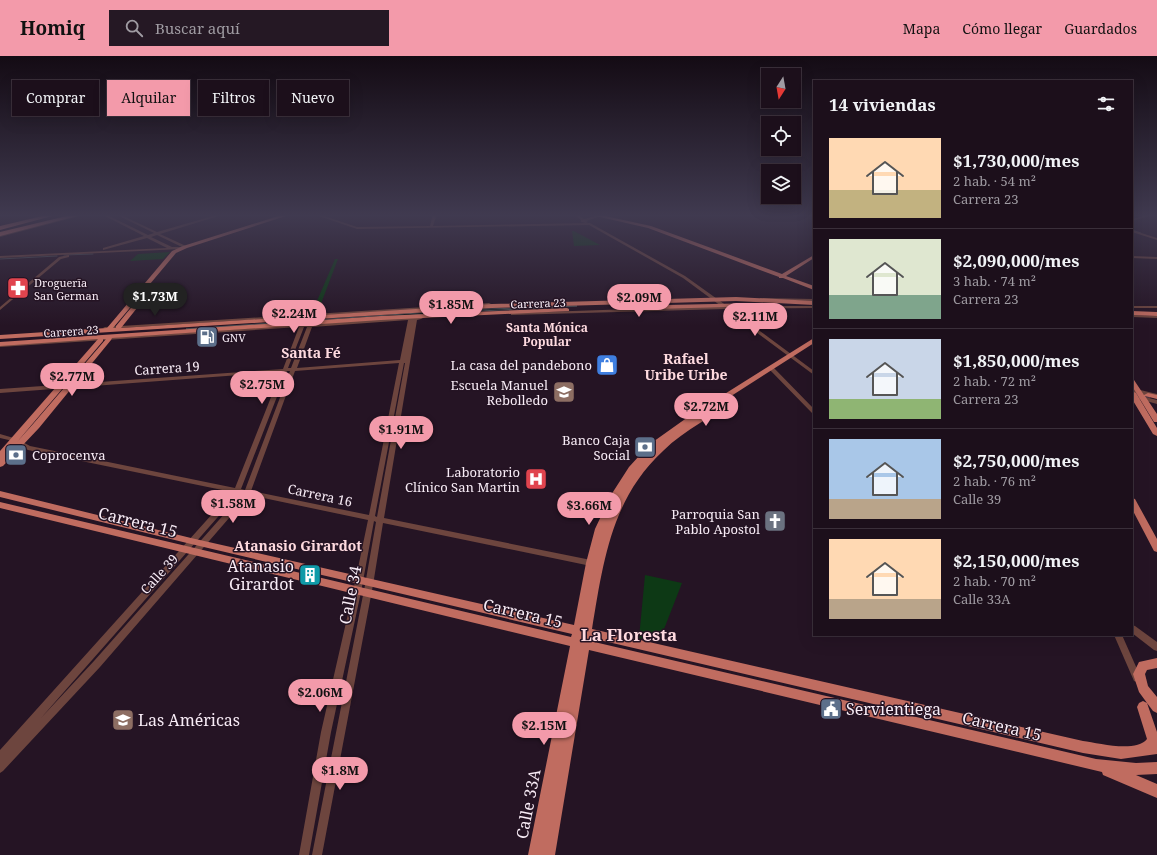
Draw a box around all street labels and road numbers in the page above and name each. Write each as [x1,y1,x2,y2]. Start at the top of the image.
street label: Carrera 23 [510,295,566,311]
street label: Carrera 23 [43,322,99,340]
street label: Carrera 19 [134,357,200,379]
street label: Carrera 16 [286,479,354,511]
street label: Carrera 15 [96,502,180,542]
street label: Calle 39 [136,550,182,598]
street label: Calle 34 [334,564,366,626]
street label: Carrera 15 [481,593,565,633]
street label: Carrera 15 [960,706,1044,746]
street label: Calle 33A [510,767,546,841]

